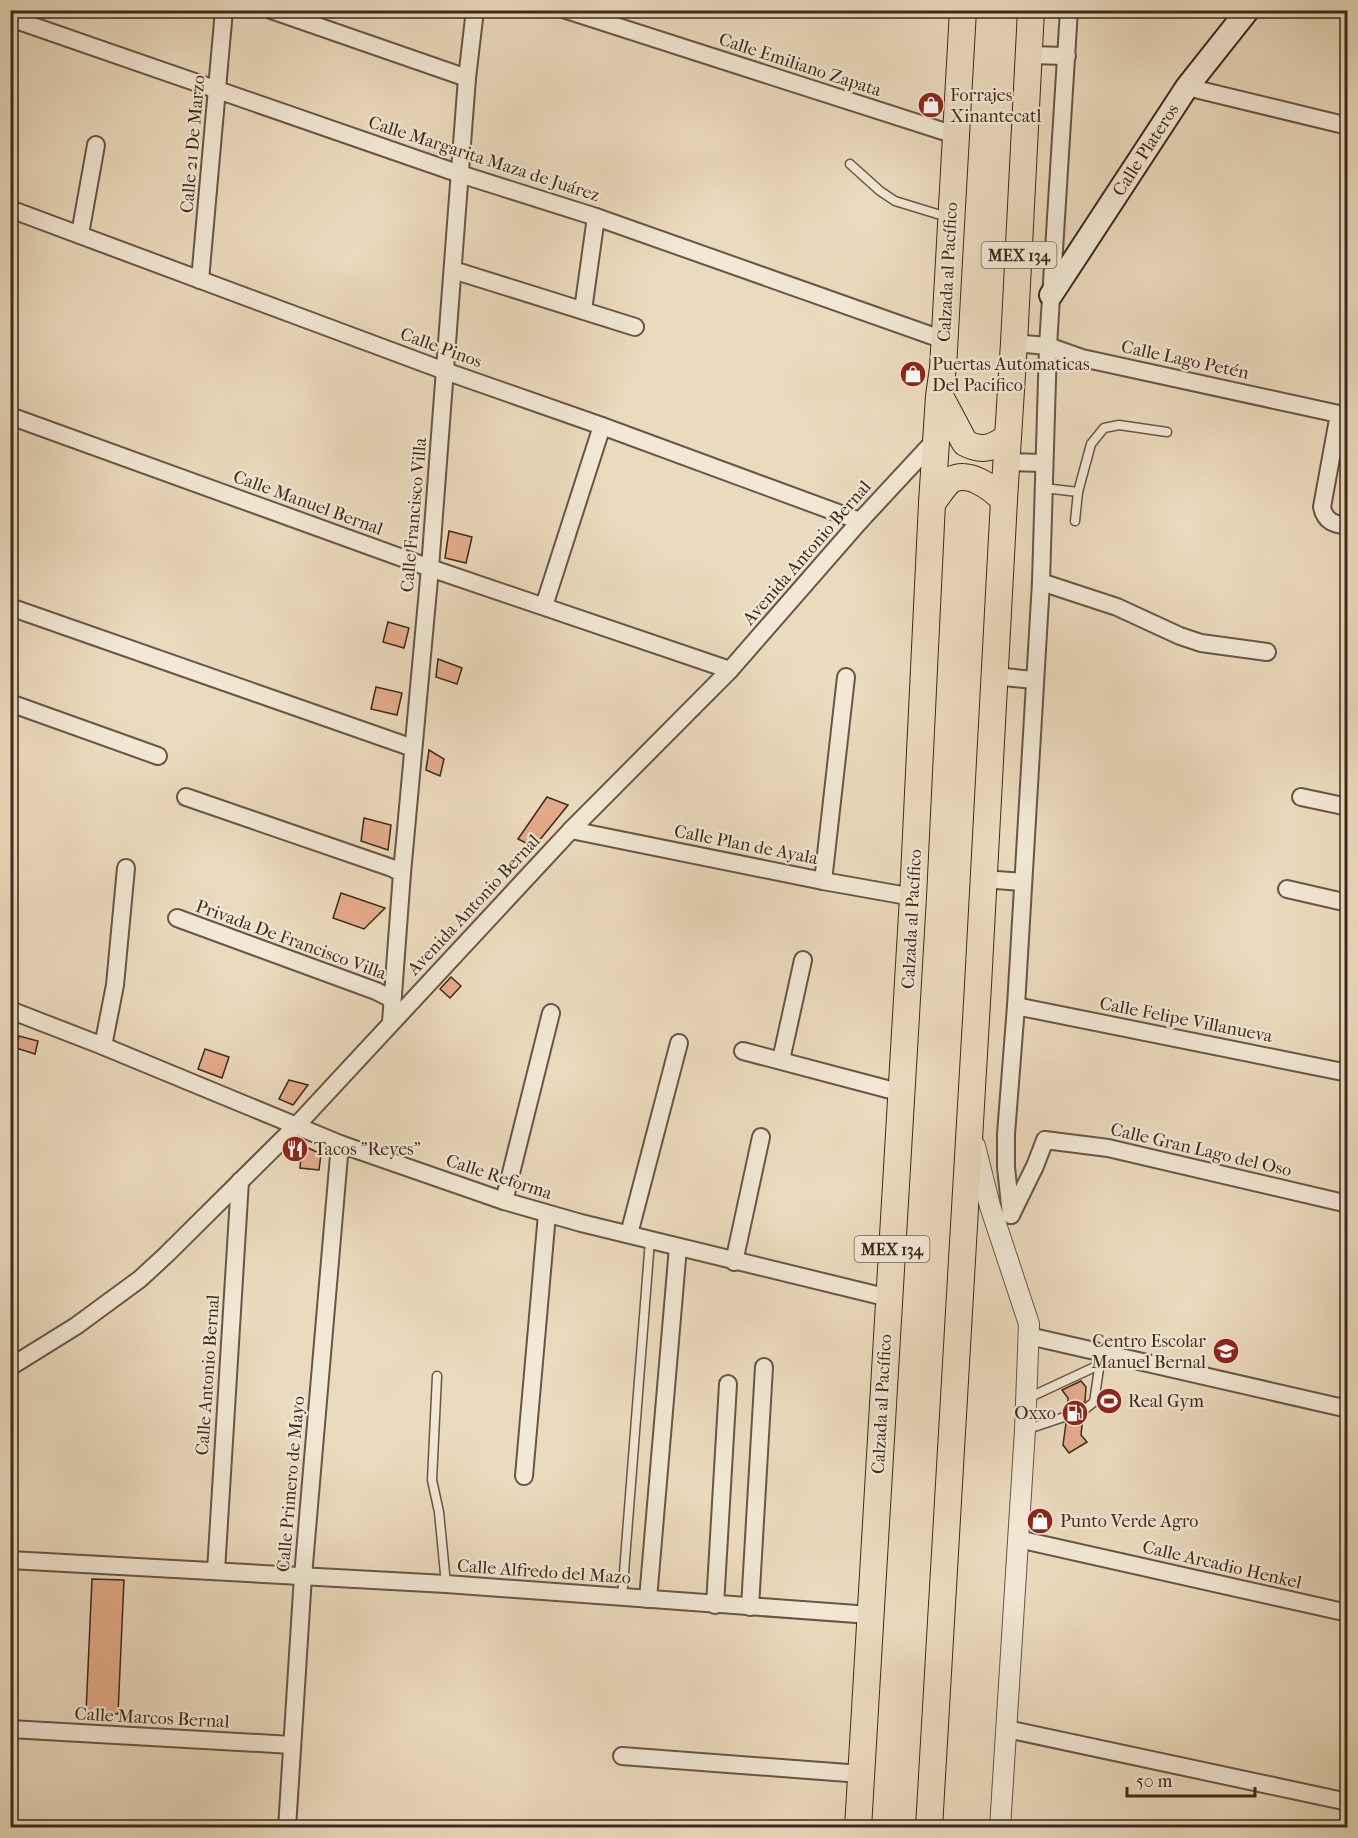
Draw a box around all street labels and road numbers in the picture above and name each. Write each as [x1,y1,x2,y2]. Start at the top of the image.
street label: Calle Emiliano Zapata [716,29,885,101]
street label: Calle 21 De Marzo [176,74,210,214]
street label: Calle Plateros [1108,100,1184,200]
street label: Calle Margarita Maza de Juárez [366,112,602,206]
street label: Calzada al Pacífico [934,201,962,343]
road number: MEX 134 [982,242,1056,268]
street label: Calle Pinos [397,324,485,373]
street label: Calle Lago Petén [1119,336,1251,384]
street label: Calle Francisco Villa [397,436,431,593]
street label: Calle Manuel Bernal [230,466,386,540]
street label: Avenida Antonio Bernal [738,476,875,630]
street label: Calle Plan de Ayala [672,821,820,869]
street label: Avenida Antonio Bernal [403,830,545,980]
street label: Calzada al Pacífico [898,848,926,990]
street label: Privada De Francisco Villa [193,896,390,985]
street label: Calle Felipe Villanueva [1098,993,1275,1047]
street label: Calle Gran Lago del Oso [1108,1119,1294,1181]
street label: Calle Reforma [443,1150,555,1204]
road number: MEX 134 [854,1236,930,1262]
street label: Calle Antonio Bernal [192,1294,224,1456]
street label: Calzada al Pacífico [868,1333,896,1475]
street label: Calle Primero de Mayo [273,1395,309,1573]
street label: Calle Arcadio Henkel [1140,1536,1304,1594]
street label: Calle Alfredo del Mazo [456,1555,632,1589]
street label: Calle Marcos Bernal [74,1703,230,1733]

